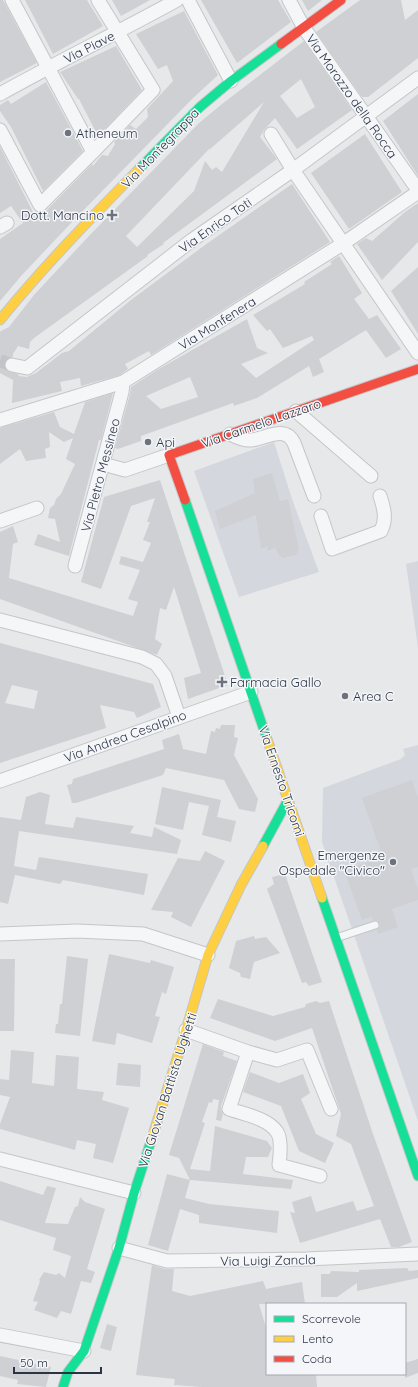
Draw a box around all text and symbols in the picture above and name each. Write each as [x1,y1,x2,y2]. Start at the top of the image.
street label: Via Piave [61,27,117,67]
street label: Via Morozzo della Rocca [303,31,401,161]
street label: Via Montegrappa [118,105,202,191]
place label: Atheneum [76,125,138,141]
marker: Atheneum [63,128,73,138]
street label: Via Enrico Toti [176,194,254,256]
place label: Dott. Mancino [21,207,104,223]
marker: Dott. Mancino [107,210,117,220]
street label: Via Monfenera [175,293,259,353]
street label: Via Carmelo Lazzaro [199,395,323,451]
street label: Via Pietro Messineo [77,416,123,534]
place label: Api [156,434,175,450]
marker: Api [143,437,153,447]
place label: Farmacia Gallo [230,674,322,690]
marker: Farmacia Gallo [217,677,227,687]
place label: Area C [353,688,394,704]
marker: Area C [340,691,350,701]
street label: Via Andrea Cesalpino [62,706,189,766]
street label: Via Ernesto Tricomi [256,724,308,838]
place label: Emergenze Ospedale "Civico" [279,847,385,878]
marker: Emergenze Ospedale "Civico" [388,857,398,867]
street label: Via Giovan Battista Ughetti [134,1011,200,1169]
street label: Via Luigi Zancla [220,1251,316,1269]
legend [266,1303,406,1375]
text: Scorrevole [302,1311,361,1326]
text: Lento [302,1331,333,1346]
scale bar [14,1349,101,1375]
text: Coda [302,1351,332,1366]
text: 50 m [20,1355,48,1370]

